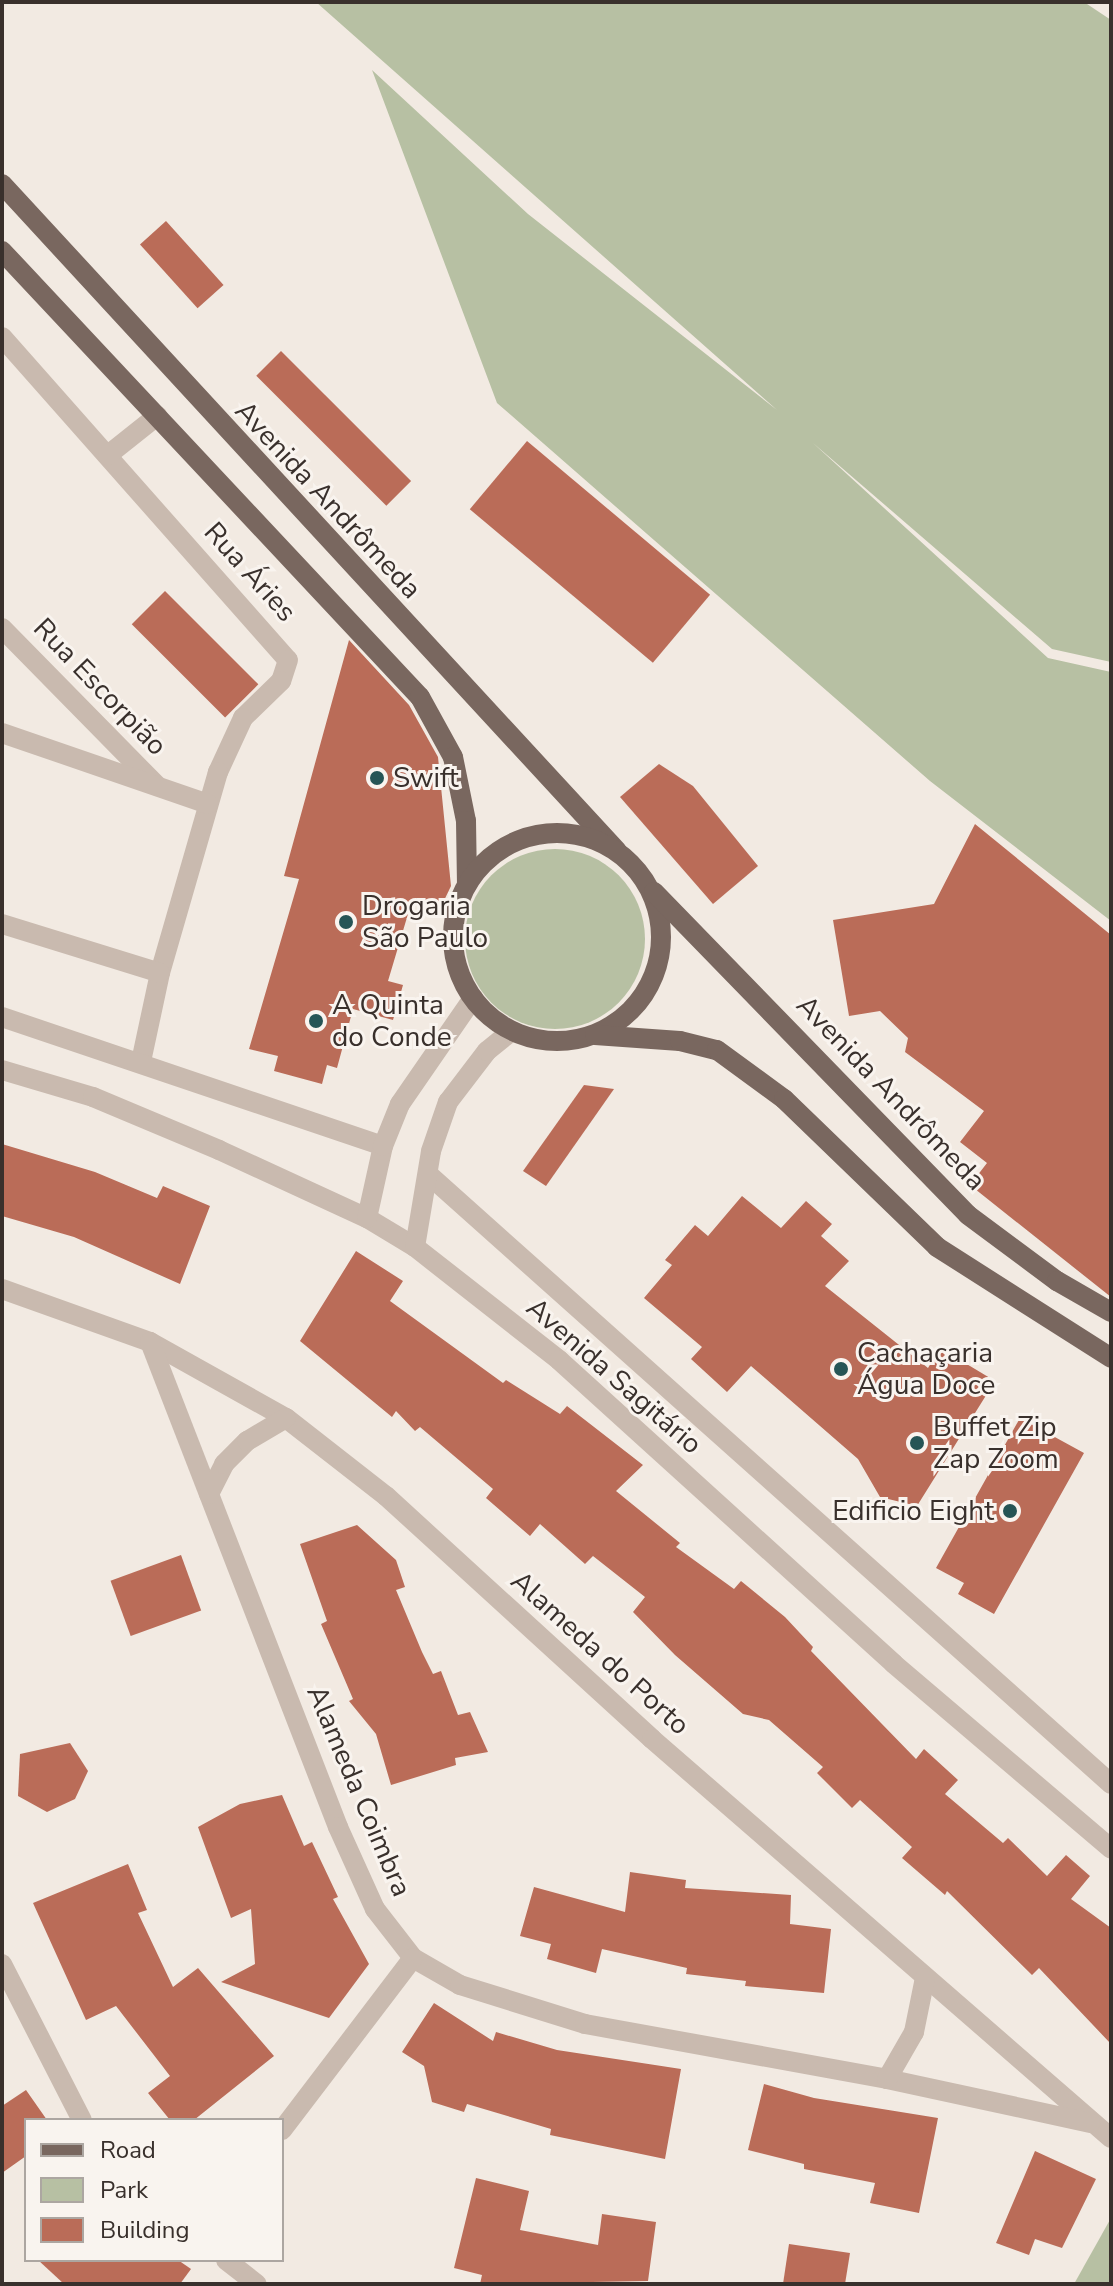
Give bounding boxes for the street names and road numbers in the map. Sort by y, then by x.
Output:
street label: Avenida Andrômeda [228,394,428,606]
street label: Rua Áries [197,516,303,628]
street label: Rua Escorpião [26,611,174,763]
street label: Avenida Andrômeda [789,989,993,1197]
street label: Avenida Sagitário [519,1291,709,1461]
street label: Alameda do Porto [504,1564,696,1742]
street label: Alameda Coimbra [299,1681,419,1901]

